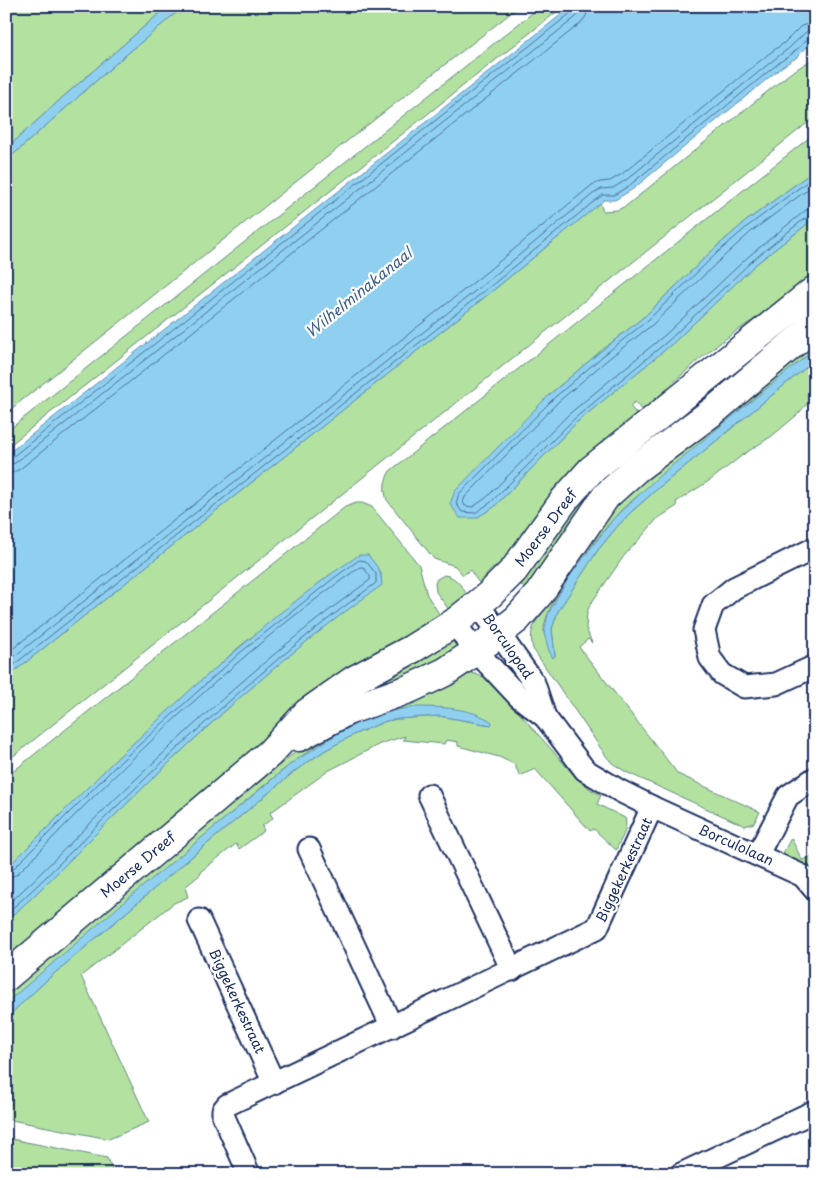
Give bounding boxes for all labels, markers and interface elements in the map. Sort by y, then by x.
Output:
water label: Wilhelminakanaal [300,240,419,342]
street label: Moerse Dreef [509,484,583,571]
street label: Borculopad [478,609,539,683]
street label: Biggekerkestraat [590,814,657,926]
street label: Borculolaan [695,819,777,870]
street label: Moerse Dreef [96,826,181,902]
street label: Biggekerkestraat [204,945,271,1057]

